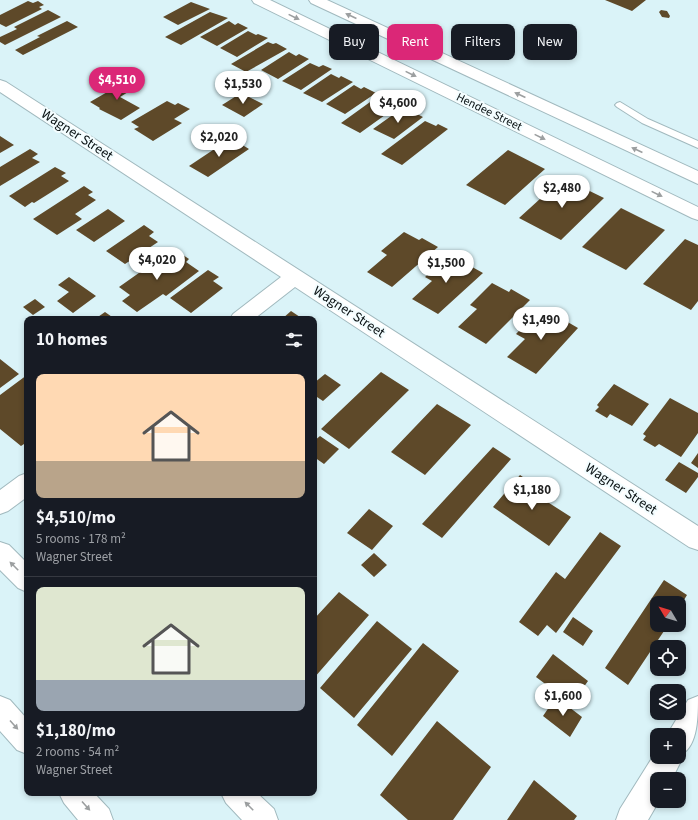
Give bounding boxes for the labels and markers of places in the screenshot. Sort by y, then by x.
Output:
pin: $4,510 [84,67,150,101]
pin: $1,530 [210,71,276,105]
pin: $4,600 [365,90,431,124]
pin: $2,020 [186,124,252,158]
pin: $2,480 [529,175,595,209]
pin: $4,020 [124,247,190,281]
pin: $1,500 [413,250,479,284]
pin: $1,490 [508,307,574,341]
pin: $1,180 [499,477,565,511]
pin: $1,600 [530,683,596,717]

